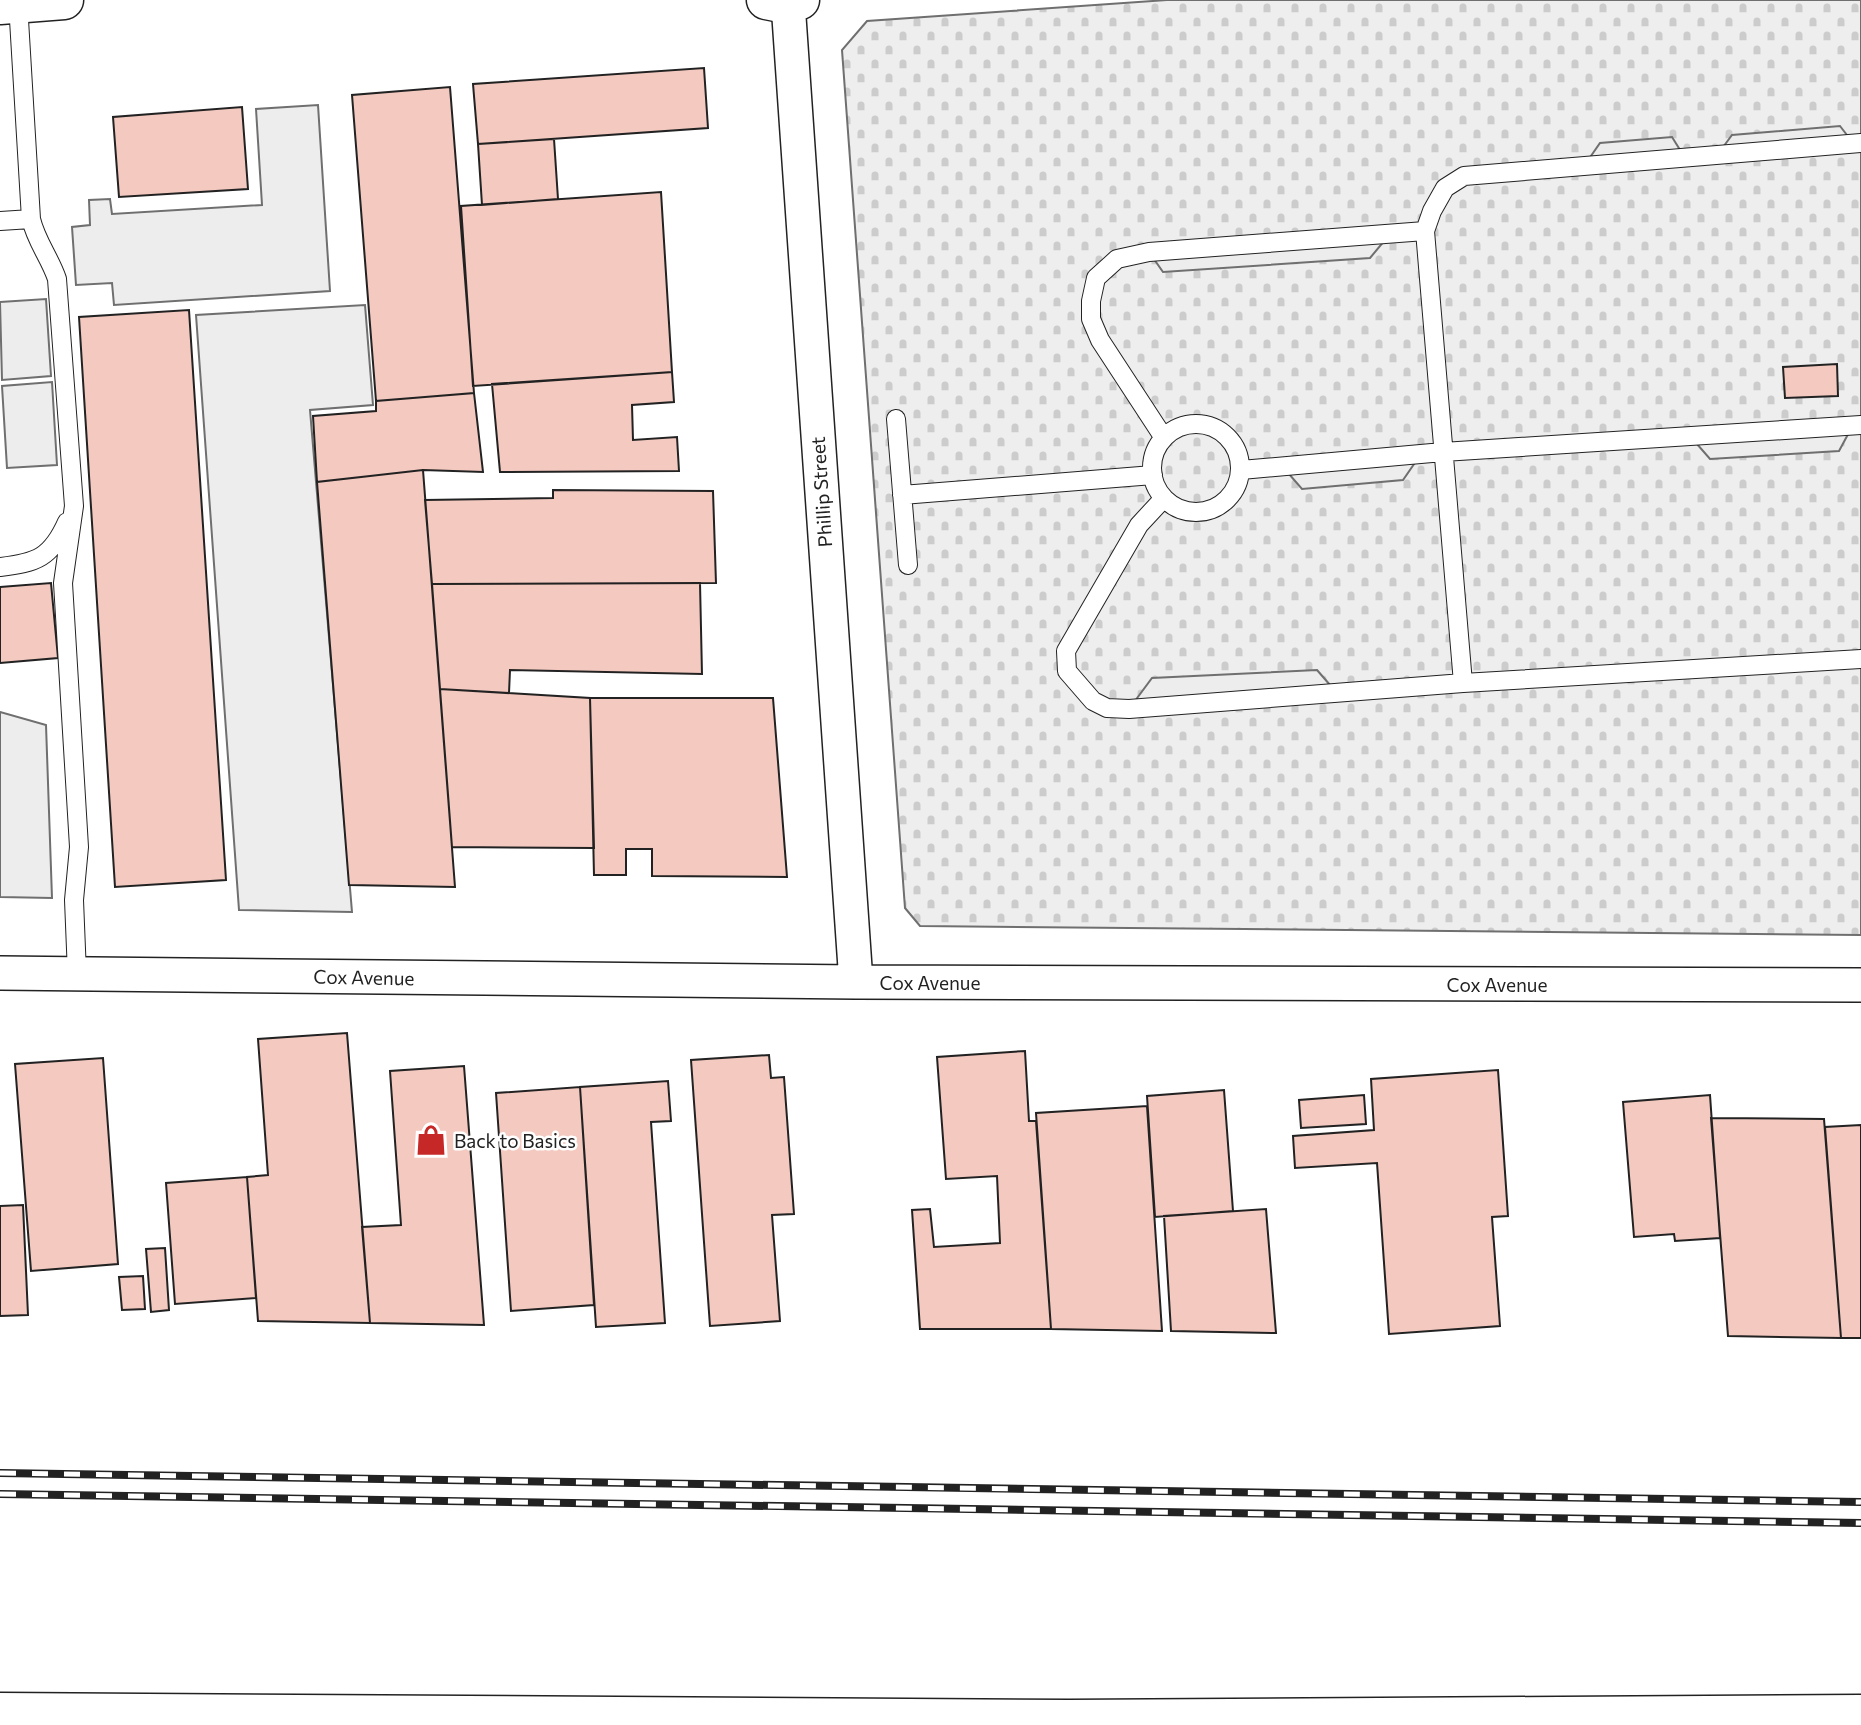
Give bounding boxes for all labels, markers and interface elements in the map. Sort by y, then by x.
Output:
street label: Phillip Street [806,436,836,548]
street label: Cox Avenue [313,965,415,989]
street label: Cox Avenue [879,971,981,994]
street label: Cox Avenue [1446,973,1548,996]
shop icon: Back to Basics [414,1123,448,1157]
place label: Back to Basics [454,1129,576,1152]

